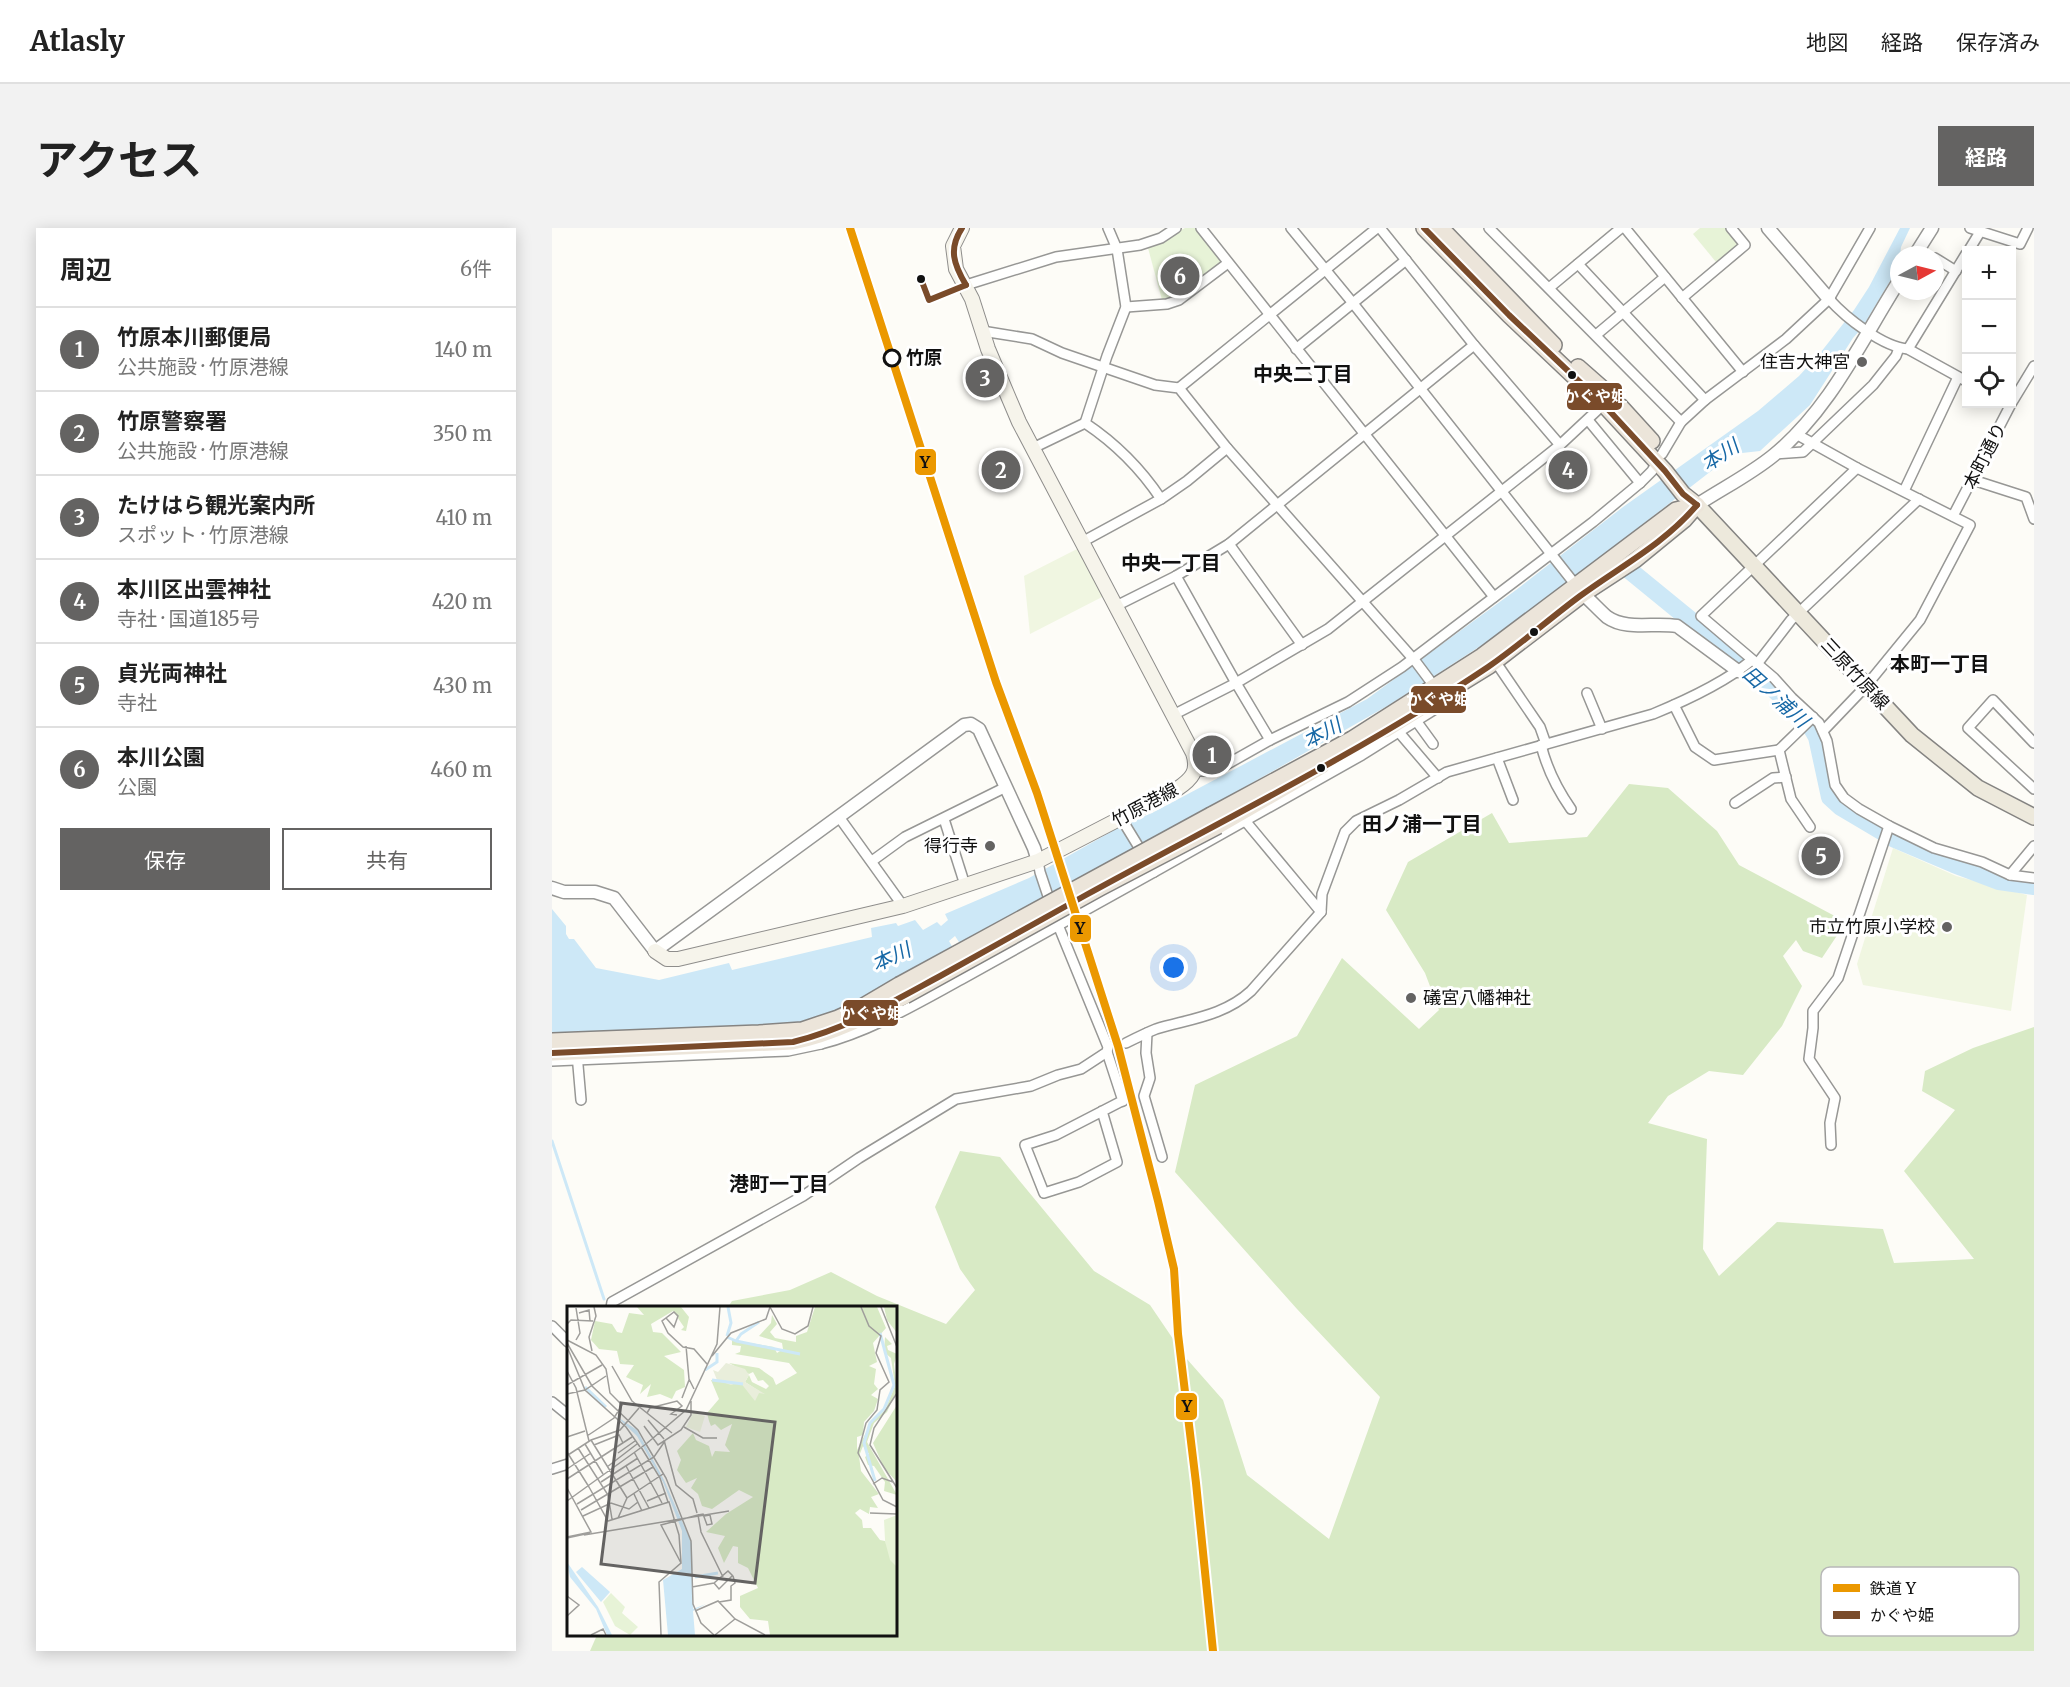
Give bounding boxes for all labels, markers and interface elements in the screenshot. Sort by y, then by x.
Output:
text: Atlasly [30,23,125,59]
text: 地図 [1806,29,1848,56]
text: 経路 [1881,29,1923,56]
text: 保存済み [1956,29,2040,56]
button: 経路 [1938,126,2034,186]
text: アクセス [36,134,202,186]
north arrow [1890,246,1944,300]
map controls [1962,246,2016,408]
button: + [1962,246,2016,300]
text: 周辺 [60,253,112,286]
pin: 6 [1160,254,1200,298]
text: 6件 [460,256,492,281]
unlabelled marker [915,273,927,285]
button: − [1962,300,2016,354]
text: 竹原本川郵便局 [117,323,271,351]
text: 1 [75,337,84,362]
text: 140 m [435,337,492,362]
place label: 竹原 [906,346,942,369]
marker: 竹原 [883,349,901,367]
place label: 住吉大神宮 [1760,350,1850,373]
text: 公共施設 · 竹原港線 [117,354,289,379]
button: locate [1962,354,2016,408]
marker: 住吉大神宮 [1855,355,1869,369]
pin: 3 [966,356,1004,400]
district label: 中央二丁目 [1253,361,1353,386]
unlabelled marker [1566,369,1578,381]
line badge: かぐや姫 [1566,382,1623,411]
text: かぐや姫 [1563,386,1627,406]
text: 竹原警察署 [117,407,227,435]
street label: 本町通り [1958,418,2011,493]
text: 2 [74,421,85,446]
text: 350 m [433,421,492,446]
water label: 本川 [1696,432,1745,476]
text: 公共施設 · 竹原港線 [117,438,289,463]
line badge: Y [914,448,937,476]
pin: 2 [982,448,1020,492]
pin: 4 [1548,448,1588,492]
text: Y [919,452,931,472]
text: たけはら観光案内所 [117,491,315,519]
text: 3 [74,505,85,530]
text: 410 m [435,505,492,530]
text: スポット · 竹原港線 [117,522,289,547]
district label: 中央一丁目 [1121,550,1221,575]
text: 本川区出雲神社 [117,575,271,603]
text: 4 [73,589,86,614]
text: 420 m [432,589,492,614]
text: 寺社 · 国道185号 [117,606,260,631]
unlabelled marker [1528,626,1540,638]
street label: 三原竹原線 [1816,633,1894,714]
district label: 本町一丁目 [1890,651,1990,676]
text: 貞光両神社 [117,659,227,687]
water label: 田ノ浦川 [1738,661,1816,734]
text: 5 [74,673,85,698]
text: 430 m [433,673,492,698]
line badge: かぐや姫 [1410,685,1467,714]
text: かぐや姫 [1406,689,1470,709]
text: 寺社 [117,690,157,715]
water label: 本川 [1298,711,1347,753]
pin: 1 [1192,732,1232,778]
text: 本川公園 [117,743,205,771]
text: 6 [73,757,86,782]
text: 460 m [430,757,492,782]
unlabelled marker [1315,762,1327,774]
text: 公園 [117,774,157,799]
street label: 竹原港線 [1108,778,1182,832]
district label: 田ノ浦一丁目 [1362,811,1482,836]
button: 保存 [60,828,270,890]
button: 共有 [282,828,492,890]
place label: 得行寺 [924,834,978,857]
pin: 5 [1802,834,1840,878]
marker: 得行寺 [983,839,997,853]
line badge: Y [1069,914,1092,943]
place label: 市立竹原小学校 [1809,915,1935,938]
text: Y [1074,918,1086,938]
marker: 市立竹原小学校 [1940,920,1954,934]
water label: 本川 [867,936,916,976]
your location [1159,953,1188,982]
place label: 礒宮八幡神社 [1423,986,1531,1009]
marker: 礒宮八幡神社 [1404,991,1418,1005]
line badge: かぐや姫 [842,999,899,1027]
text: かぐや姫 [839,1003,903,1023]
district label: 港町一丁目 [729,1171,829,1196]
inset map [567,1306,897,1636]
line badge: Y [1175,1392,1198,1421]
text: Y [1181,1396,1193,1416]
legend [1821,1567,2019,1636]
text: 鉄道 Y [1870,1578,1917,1598]
text: かぐや姫 [1870,1605,1934,1625]

